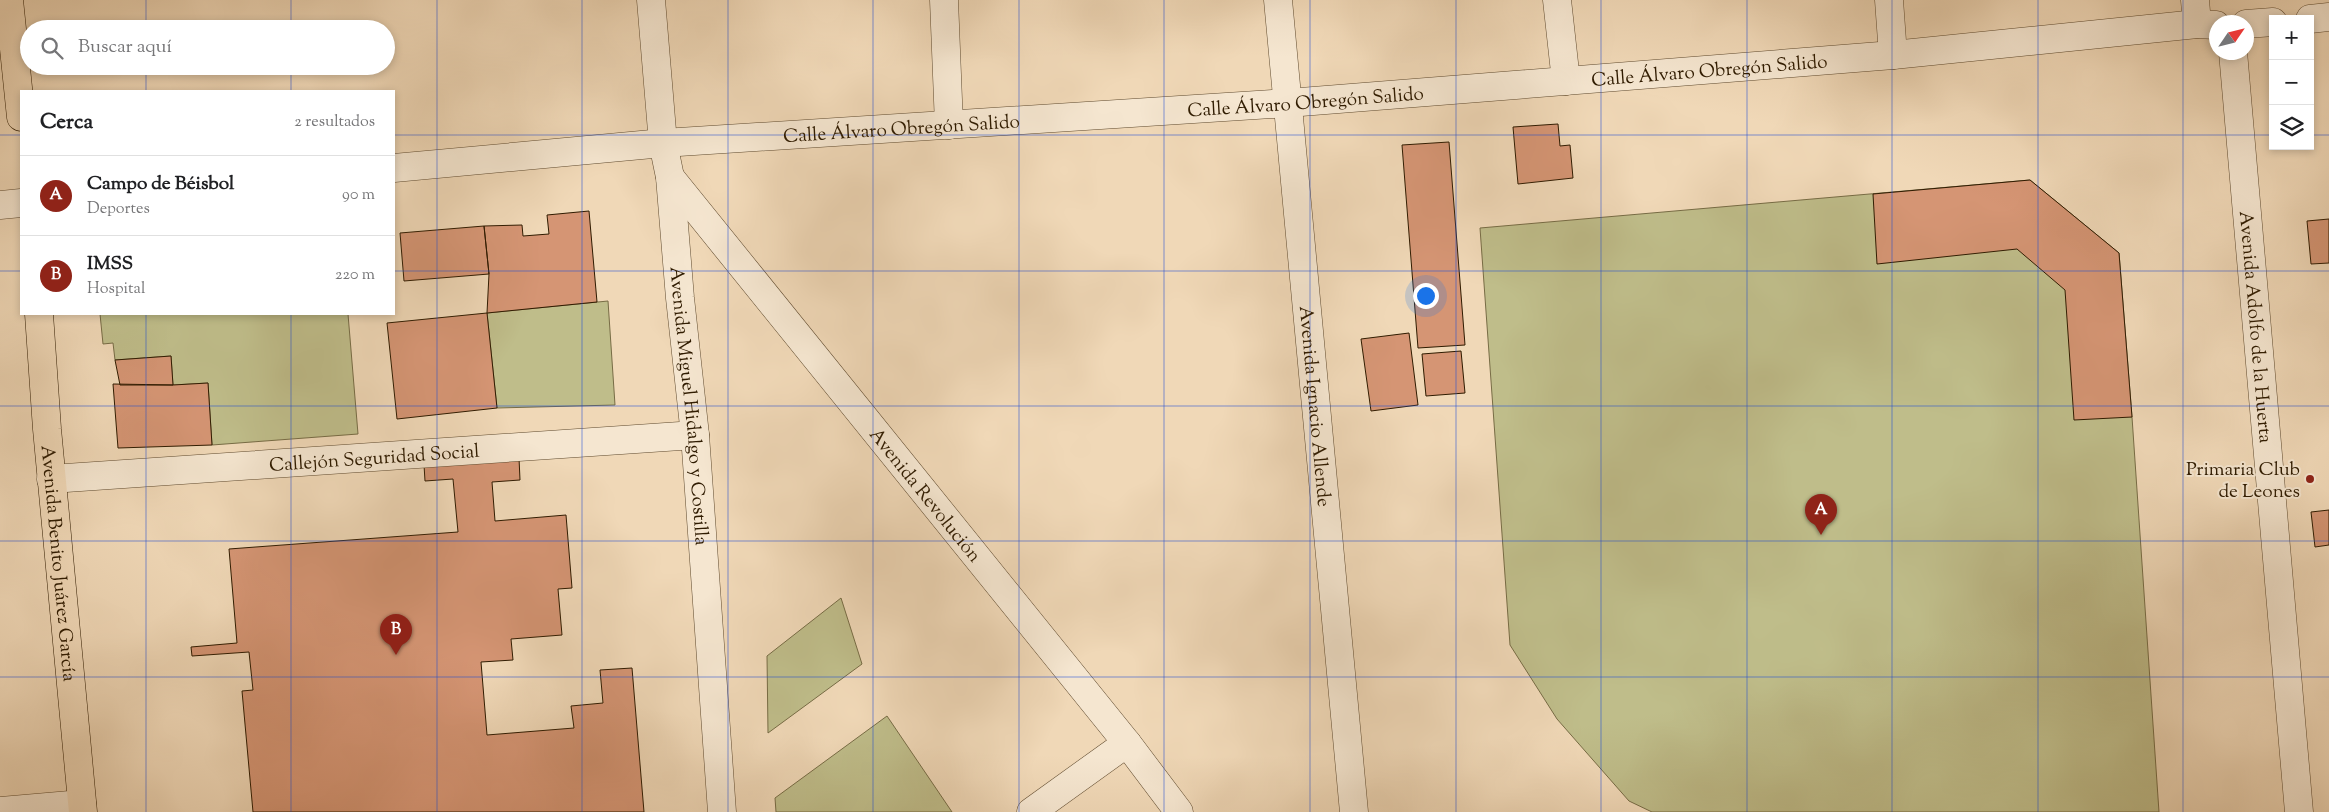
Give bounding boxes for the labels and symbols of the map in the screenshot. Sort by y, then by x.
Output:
north arrow [2209,15,2254,60]
street label: Calle Álvaro Obregón Salido [1590,49,1829,95]
street label: Calle Álvaro Obregón Salido [1187,81,1425,125]
street label: Calle Álvaro Obregón Salido [782,109,1021,151]
street label: Avenida Adolfo de la Huerta [2231,210,2278,445]
street label: Avenida Miguel Hidalgo y Costilla [661,266,714,547]
your location [1413,283,1439,309]
street label: Avenida Ignacio Allende [1291,305,1336,508]
street label: Avenida Revolución [862,423,987,569]
street label: Callejón Seguridad Social [268,439,480,480]
street label: Avenida Benito Juárez García [33,444,82,683]
place label: Primaria Club de Leones [2186,457,2300,506]
marker: Primaria Club de Leones [2304,473,2316,485]
pin: A [1805,494,1837,535]
pin: B [380,614,412,655]

